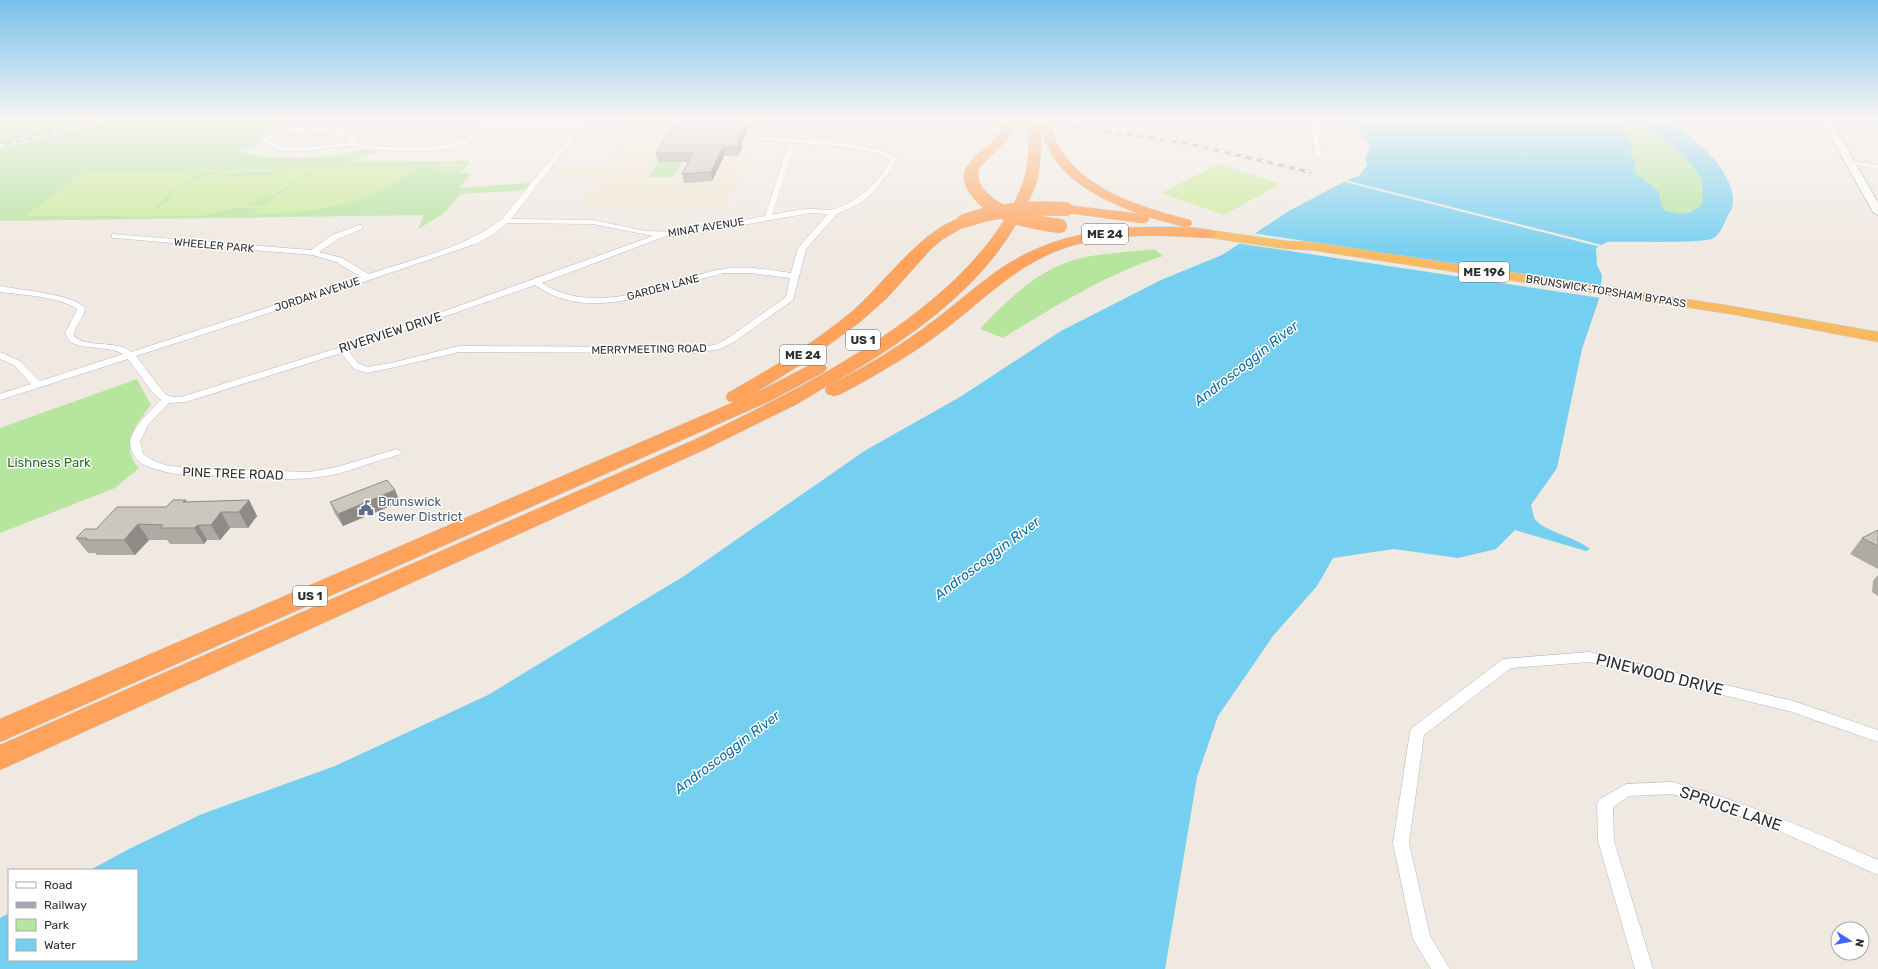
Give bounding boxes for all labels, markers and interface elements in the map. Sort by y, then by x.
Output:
street label: MINAT AVENUE [667,215,746,240]
road number: ME 24 [1082,224,1128,244]
street label: WHEELER PARK [173,236,255,256]
road number: ME 196 [1459,262,1509,282]
street label: GARDEN LANE [626,271,701,303]
street label: BRUNSWICK-TOPSHAM BYPASS [1525,272,1687,311]
street label: JORDAN AVENUE [273,274,362,314]
street label: RIVERVIEW DRIVE [337,309,444,356]
water label: Androscoggin River [1190,317,1302,410]
road number: US 1 [846,330,880,350]
street label: MERRYMEETING ROAD [591,342,707,357]
road number: ME 24 [780,345,826,365]
park label: Lishness Park [7,455,91,470]
street label: PINE TREE ROAD [182,464,284,483]
place label: Brunswick Sewer District [378,494,463,524]
public building icon: Brunswick Sewer District [357,499,375,517]
water label: Androscoggin River [930,513,1044,604]
road number: US 1 [293,586,327,606]
street label: PINEWOOD DRIVE [1594,649,1726,700]
water label: Androscoggin River [670,707,784,798]
street label: SPRUCE LANE [1677,782,1784,835]
legend [8,869,138,961]
text: Road [44,878,72,892]
text: Railway [44,898,87,912]
text: Park [44,918,70,932]
north arrow [1830,921,1870,961]
text: Water [44,938,76,952]
text: N [1852,938,1866,948]

